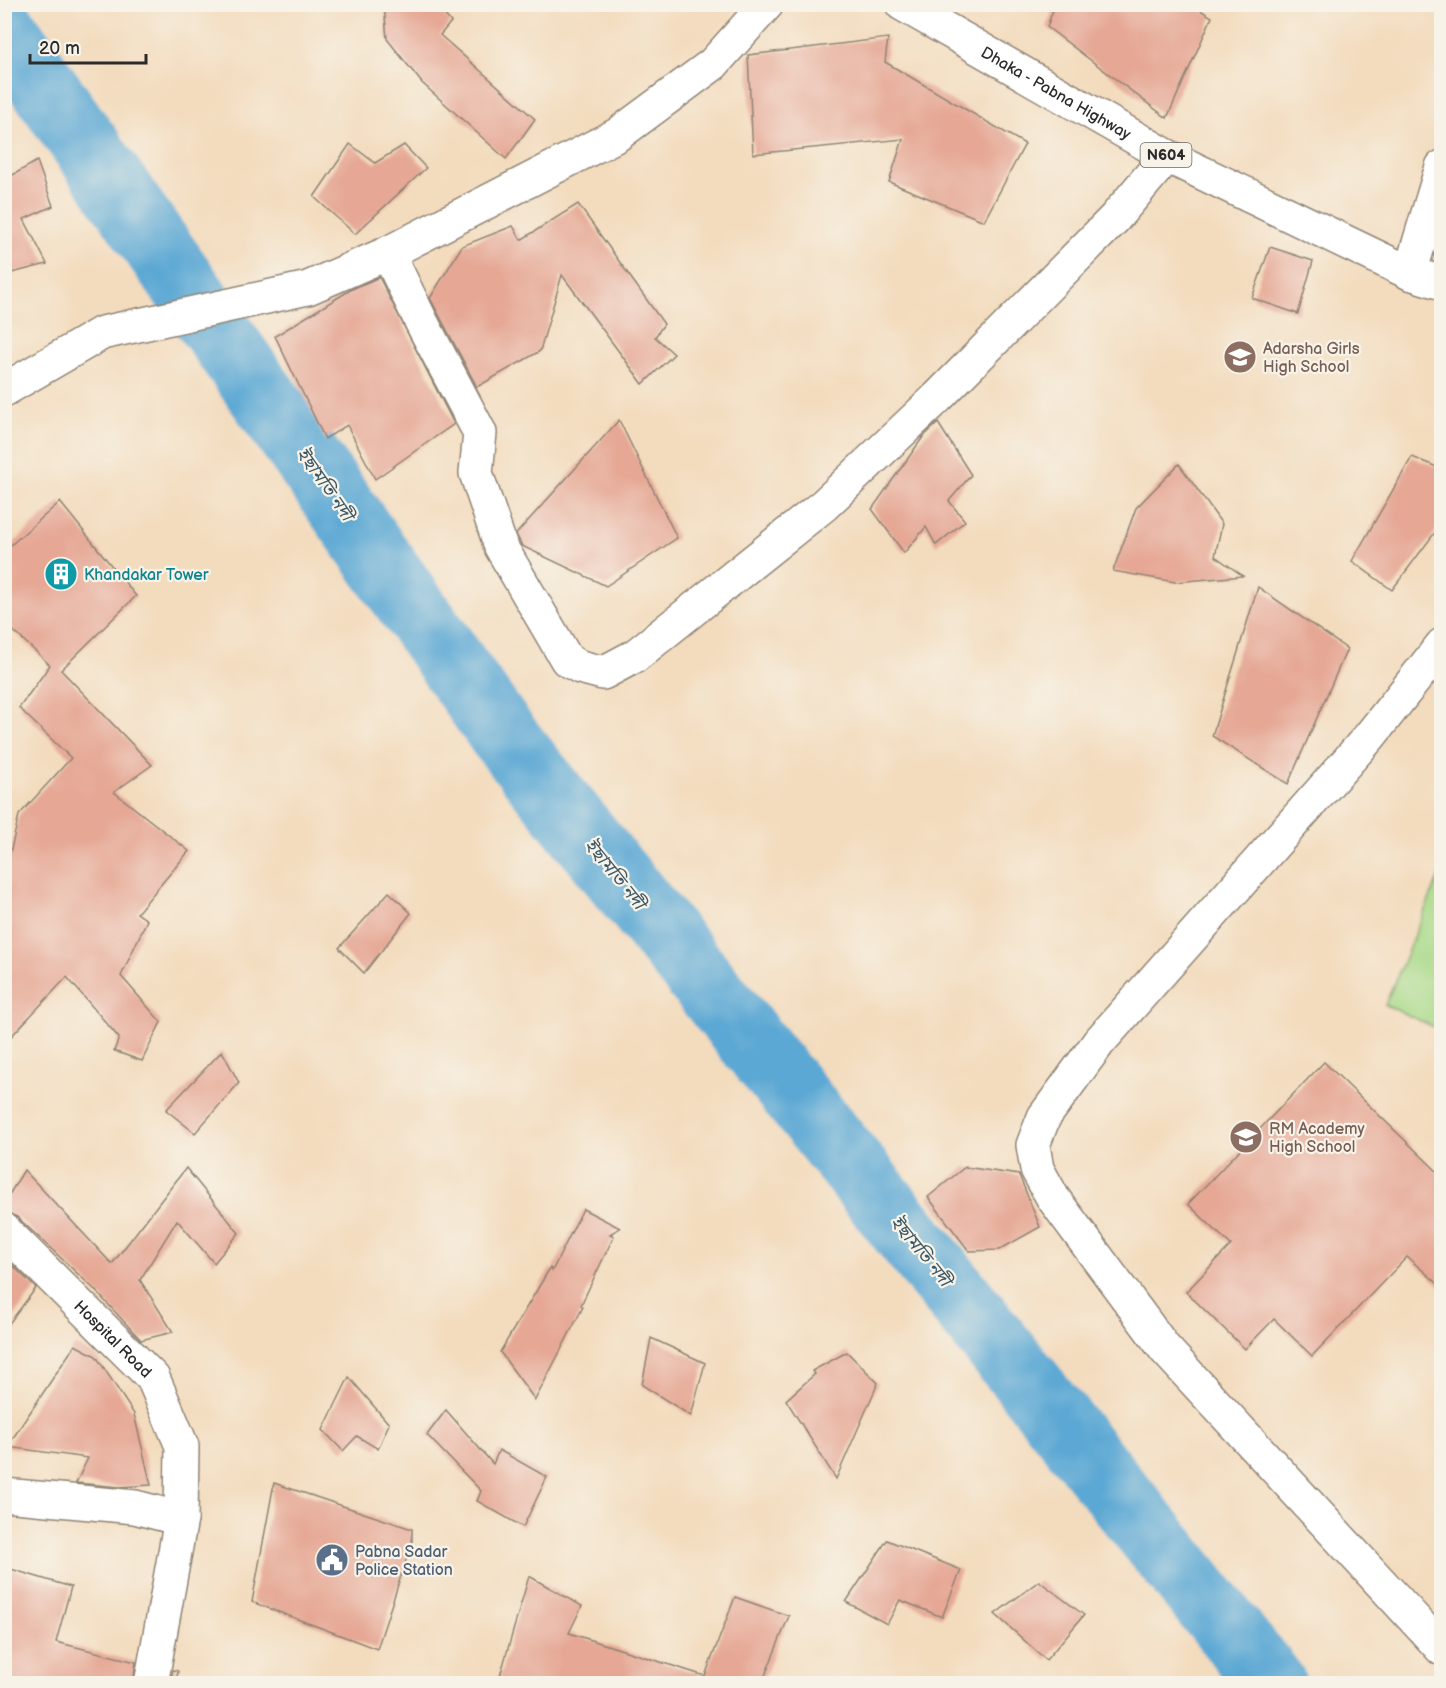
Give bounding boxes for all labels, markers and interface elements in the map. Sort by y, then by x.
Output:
scale bar [30,27,146,65]
text: 20 m [39,38,80,59]
street label: Dhaka - Pabna Highway [977,43,1135,145]
road number: N604 [1140,143,1192,167]
school or university icon: Adarsha Girls High School [1222,339,1258,375]
place label: Adarsha Girls High School [1263,340,1360,377]
water label: ইছামতি নদী [292,443,360,527]
building icon: Khandakar Tower [43,556,79,592]
place label: Khandakar Tower [84,566,209,585]
water label: ইছামতি নদী [580,834,652,916]
school or university icon: RM Academy High School [1228,1119,1264,1155]
place label: RM Academy High School [1269,1120,1365,1157]
water label: ইছামতি নদী [886,1211,958,1293]
street label: Hospital Road [69,1297,155,1382]
public building icon: Pabna Sadar Police Station [314,1542,350,1578]
place label: Pabna Sadar Police Station [355,1543,453,1580]

